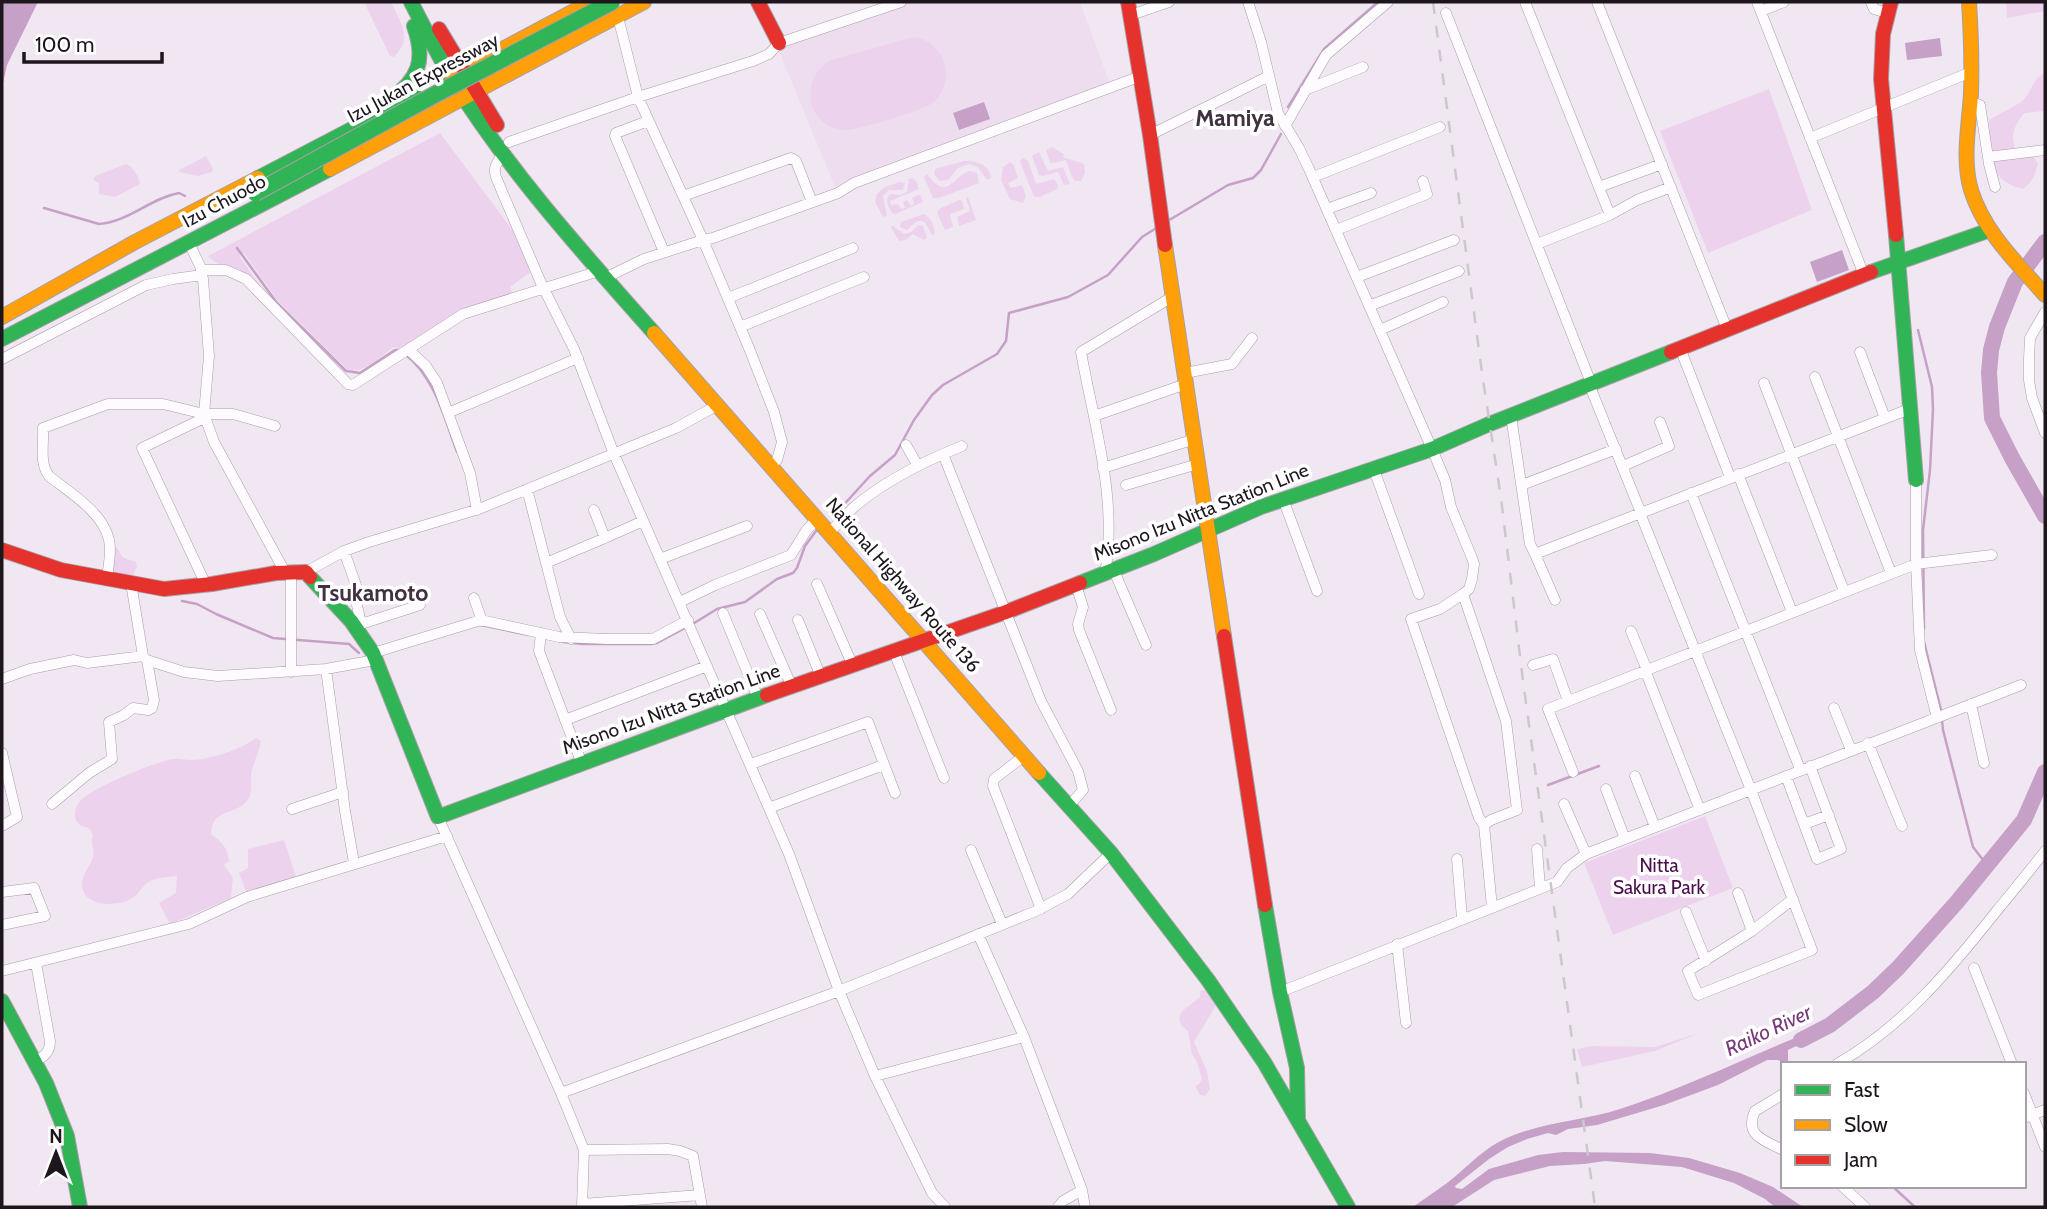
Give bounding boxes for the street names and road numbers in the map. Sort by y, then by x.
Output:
street label: Izu Jukan Expressway [343,28,503,128]
street label: Izu Chuodo [178,169,270,233]
street label: Misono Izu Nitta Station Line [1090,458,1312,566]
street label: National Highway Route 136 [821,493,985,677]
street label: Misono Izu Nitta Station Line [559,659,783,759]

